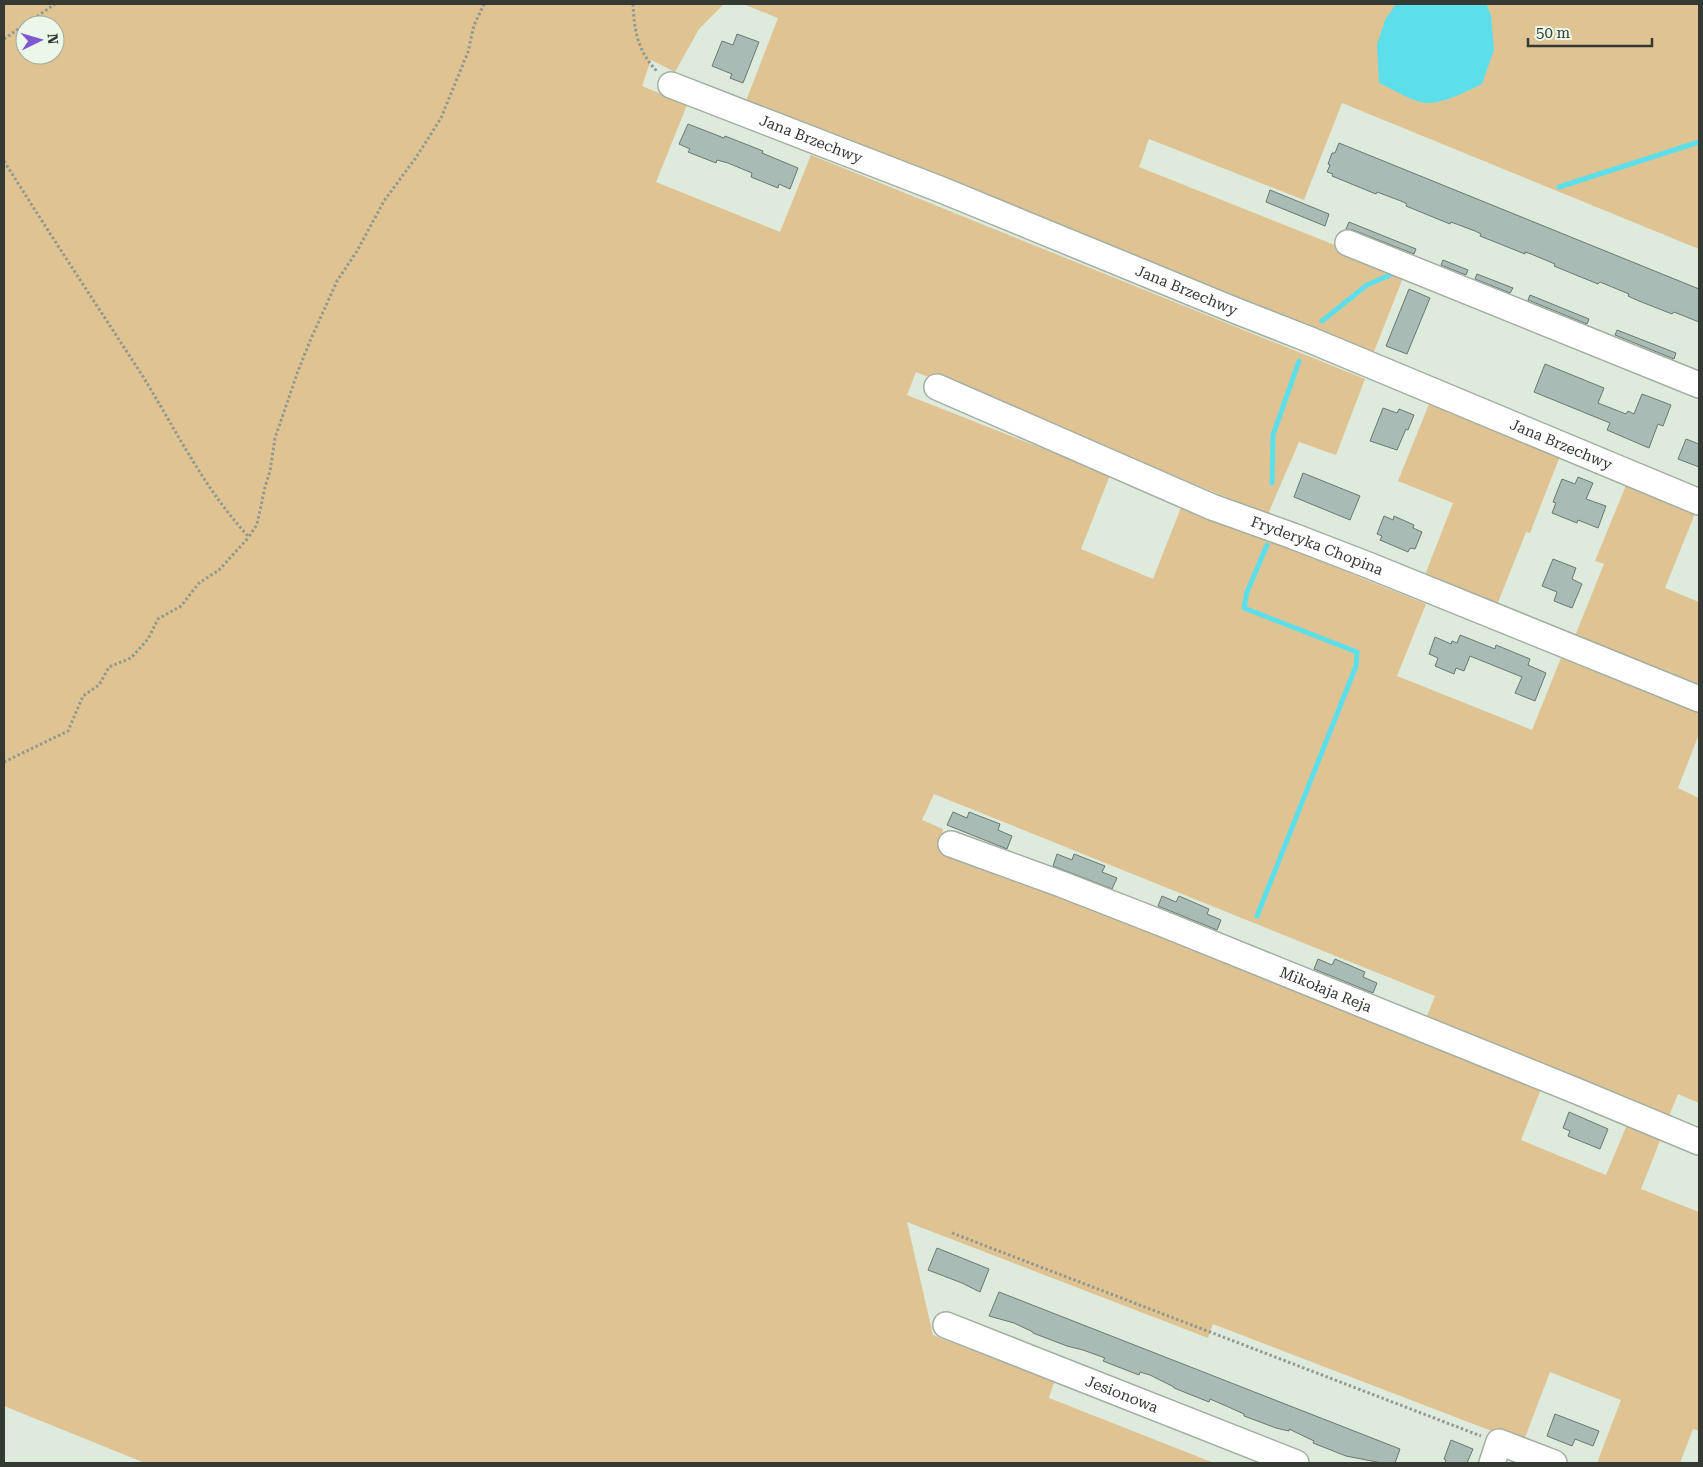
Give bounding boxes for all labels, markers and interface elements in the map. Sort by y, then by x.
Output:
north arrow [15,15,65,65]
scale bar [1528,15,1652,47]
text: 50 m [1536,24,1571,42]
text: N [45,33,61,45]
street label: Jana Brzechwy [757,111,865,167]
street label: Jana Brzechwy [1133,261,1241,320]
street label: Jana Brzechwy [1507,415,1615,474]
street label: Fryderyka Chopina [1248,513,1386,579]
street label: Mikołaja Reja [1277,963,1374,1016]
street label: Jesionowa [1083,1372,1161,1417]

